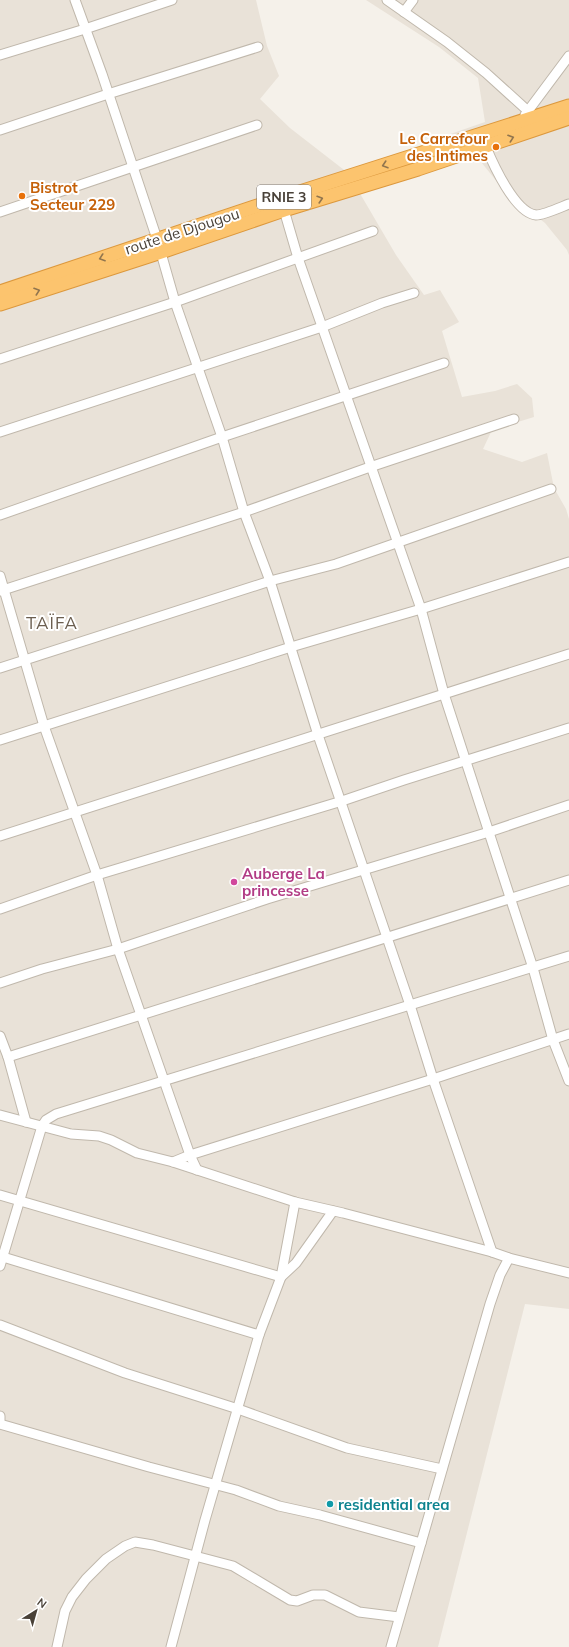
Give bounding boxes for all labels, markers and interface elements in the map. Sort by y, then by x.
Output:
place label: Le Carrefour des Intimes [399,129,488,165]
one-way arrow [507,134,514,143]
marker: Le Carrefour des Intimes [491,142,501,152]
one-way arrow [382,160,389,169]
place label: Bistrot Secteur 229 [30,178,115,214]
road number: RNIE 3 [257,185,311,209]
marker: Bistrot Secteur 229 [17,191,27,201]
one-way arrow [316,195,323,204]
street label: route de Djougou [122,204,242,258]
one-way arrow [99,253,106,262]
one-way arrow [33,288,40,296]
district label: TAÏFA [26,612,78,633]
place label: Auberge La princesse [242,864,325,900]
marker: Auberge La princesse [229,877,239,887]
place label: residential area [338,1495,450,1514]
marker: residential area [325,1499,335,1509]
north arrow [16,1591,56,1631]
text: N [34,1595,50,1611]

